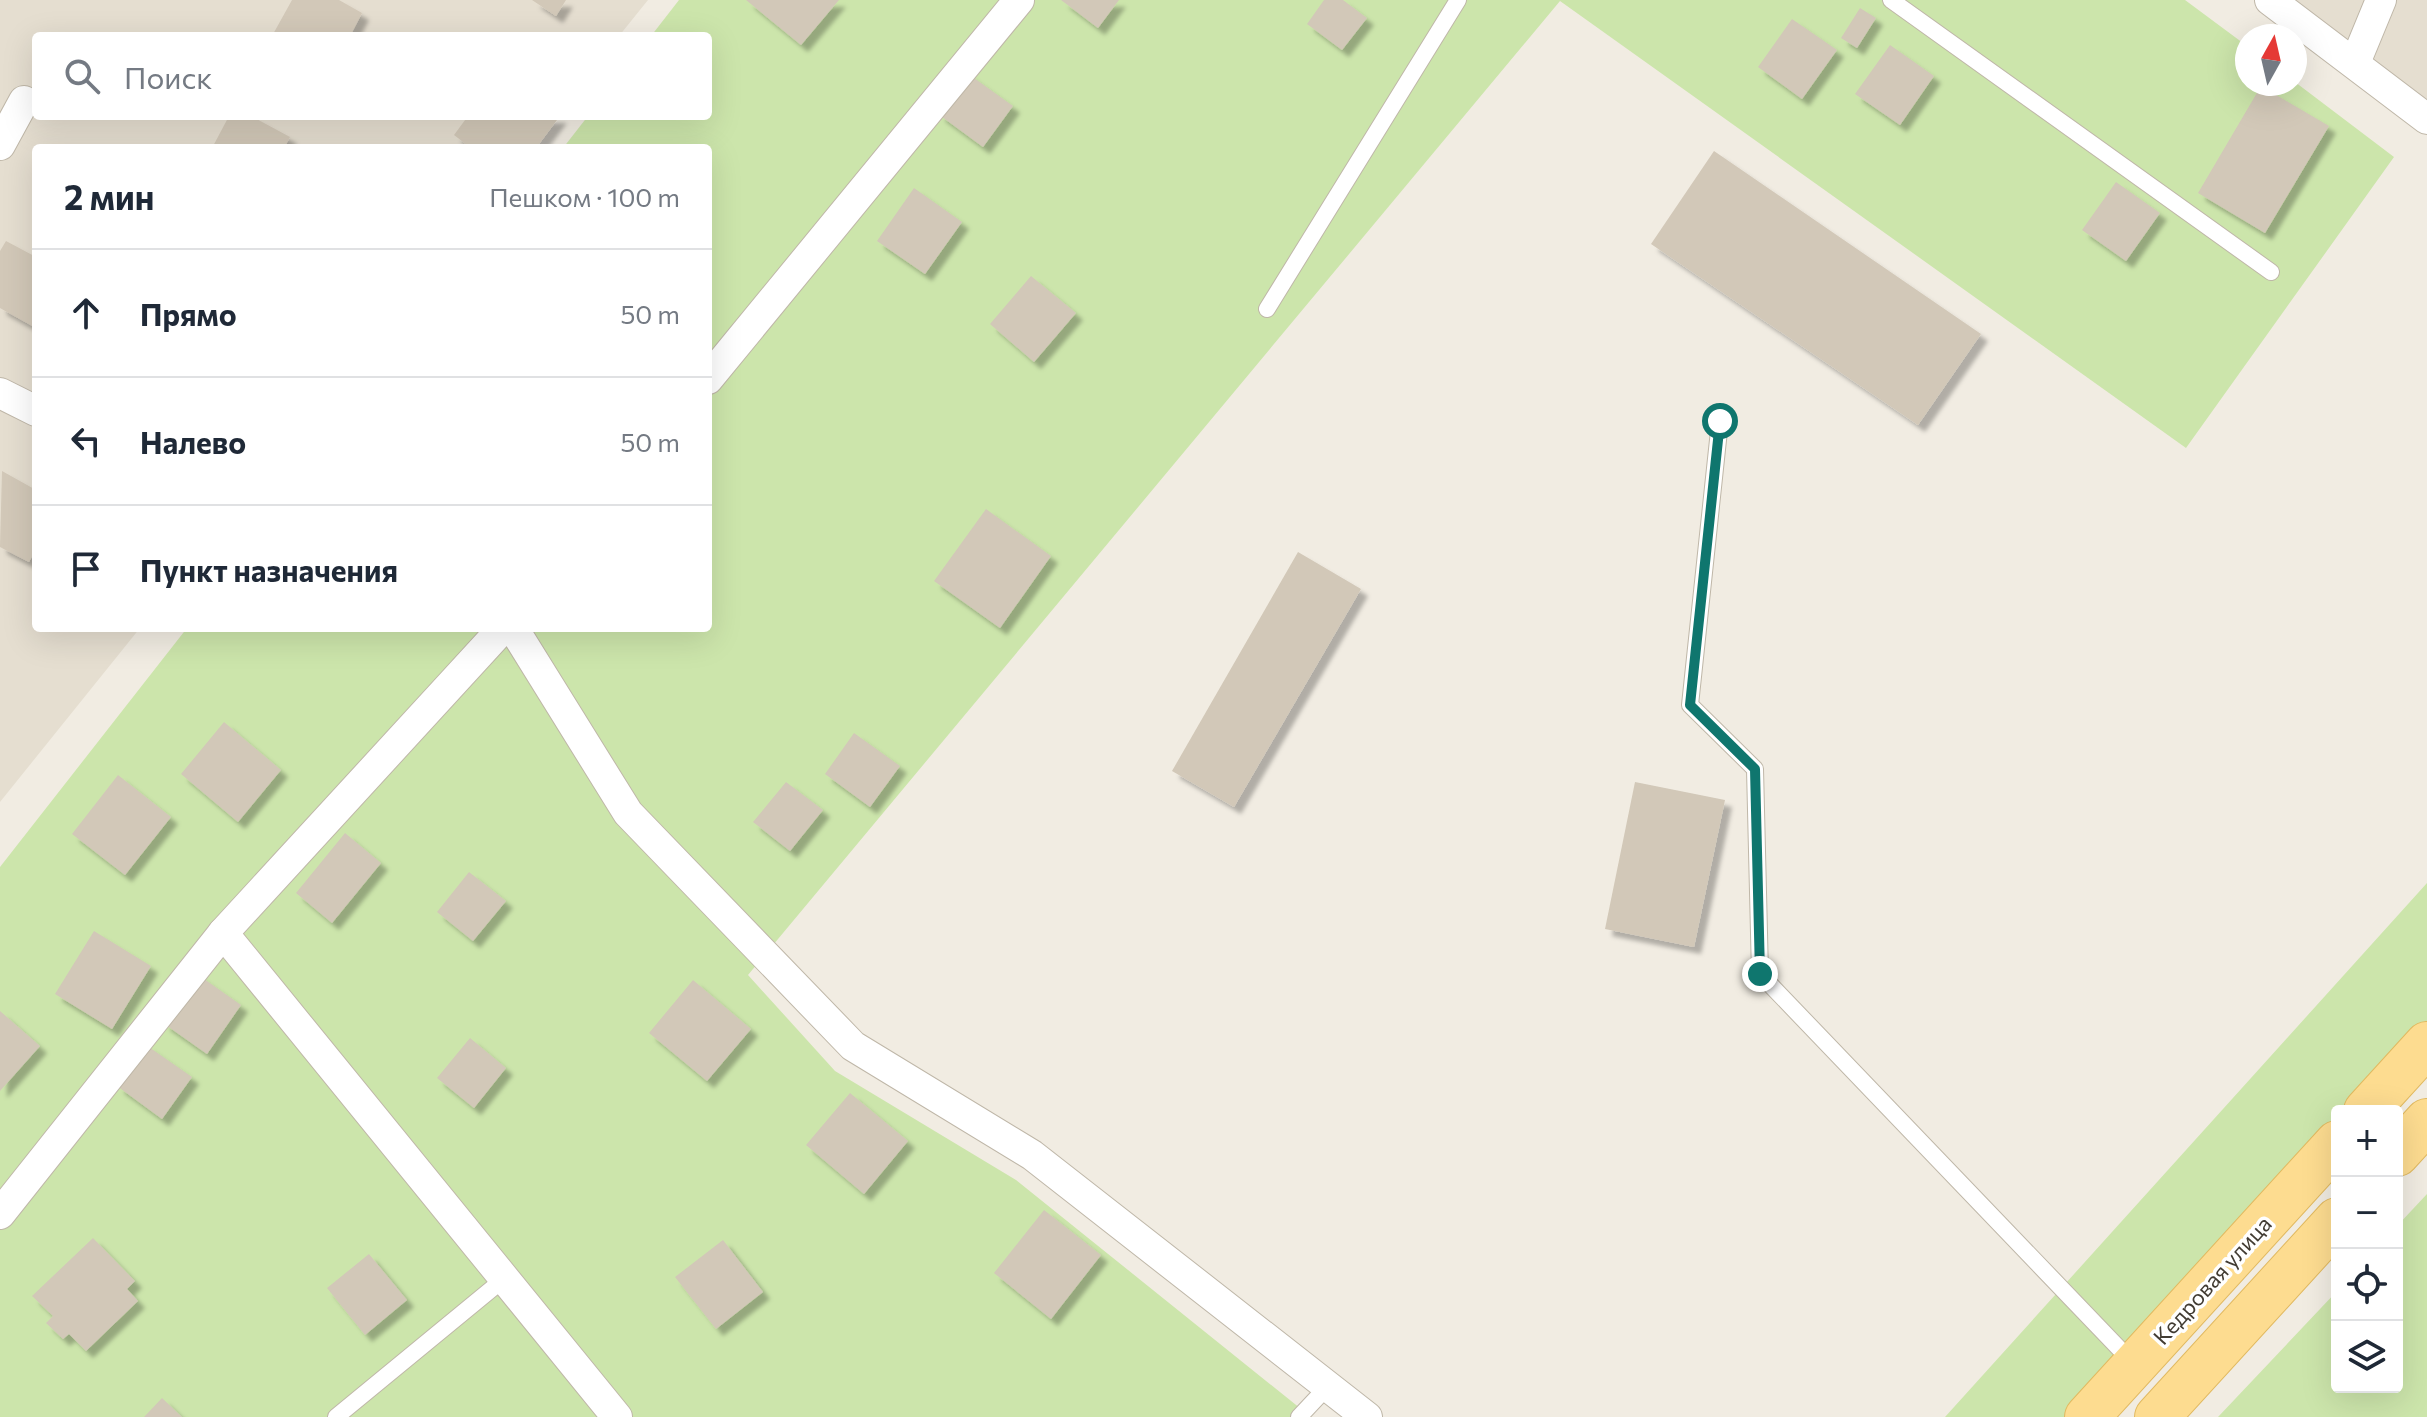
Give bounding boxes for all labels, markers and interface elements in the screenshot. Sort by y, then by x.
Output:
north arrow [2235,24,2307,96]
search box [32,32,712,120]
icon: search [60,54,104,98]
text: Поиск [124,58,212,95]
text: 2 мин [64,175,155,217]
text: Пешком · 100 m [489,181,680,212]
icon: ahead [64,291,108,335]
text: Прямо [140,295,237,332]
text: 50 m [620,298,680,329]
route start [1702,403,1738,439]
icon: left [64,419,108,463]
text: Налево [140,423,246,460]
text: 50 m [620,426,680,457]
icon: arrive [64,547,108,591]
text: Пункт назначения [140,551,398,588]
route end [1742,956,1778,992]
map controls [2331,1105,2403,1393]
button: + [2331,1105,2403,1177]
button: − [2331,1177,2403,1249]
street label: Кедровая улица [2147,1210,2277,1350]
button: locate [2331,1249,2403,1321]
button: layers [2331,1321,2403,1393]

